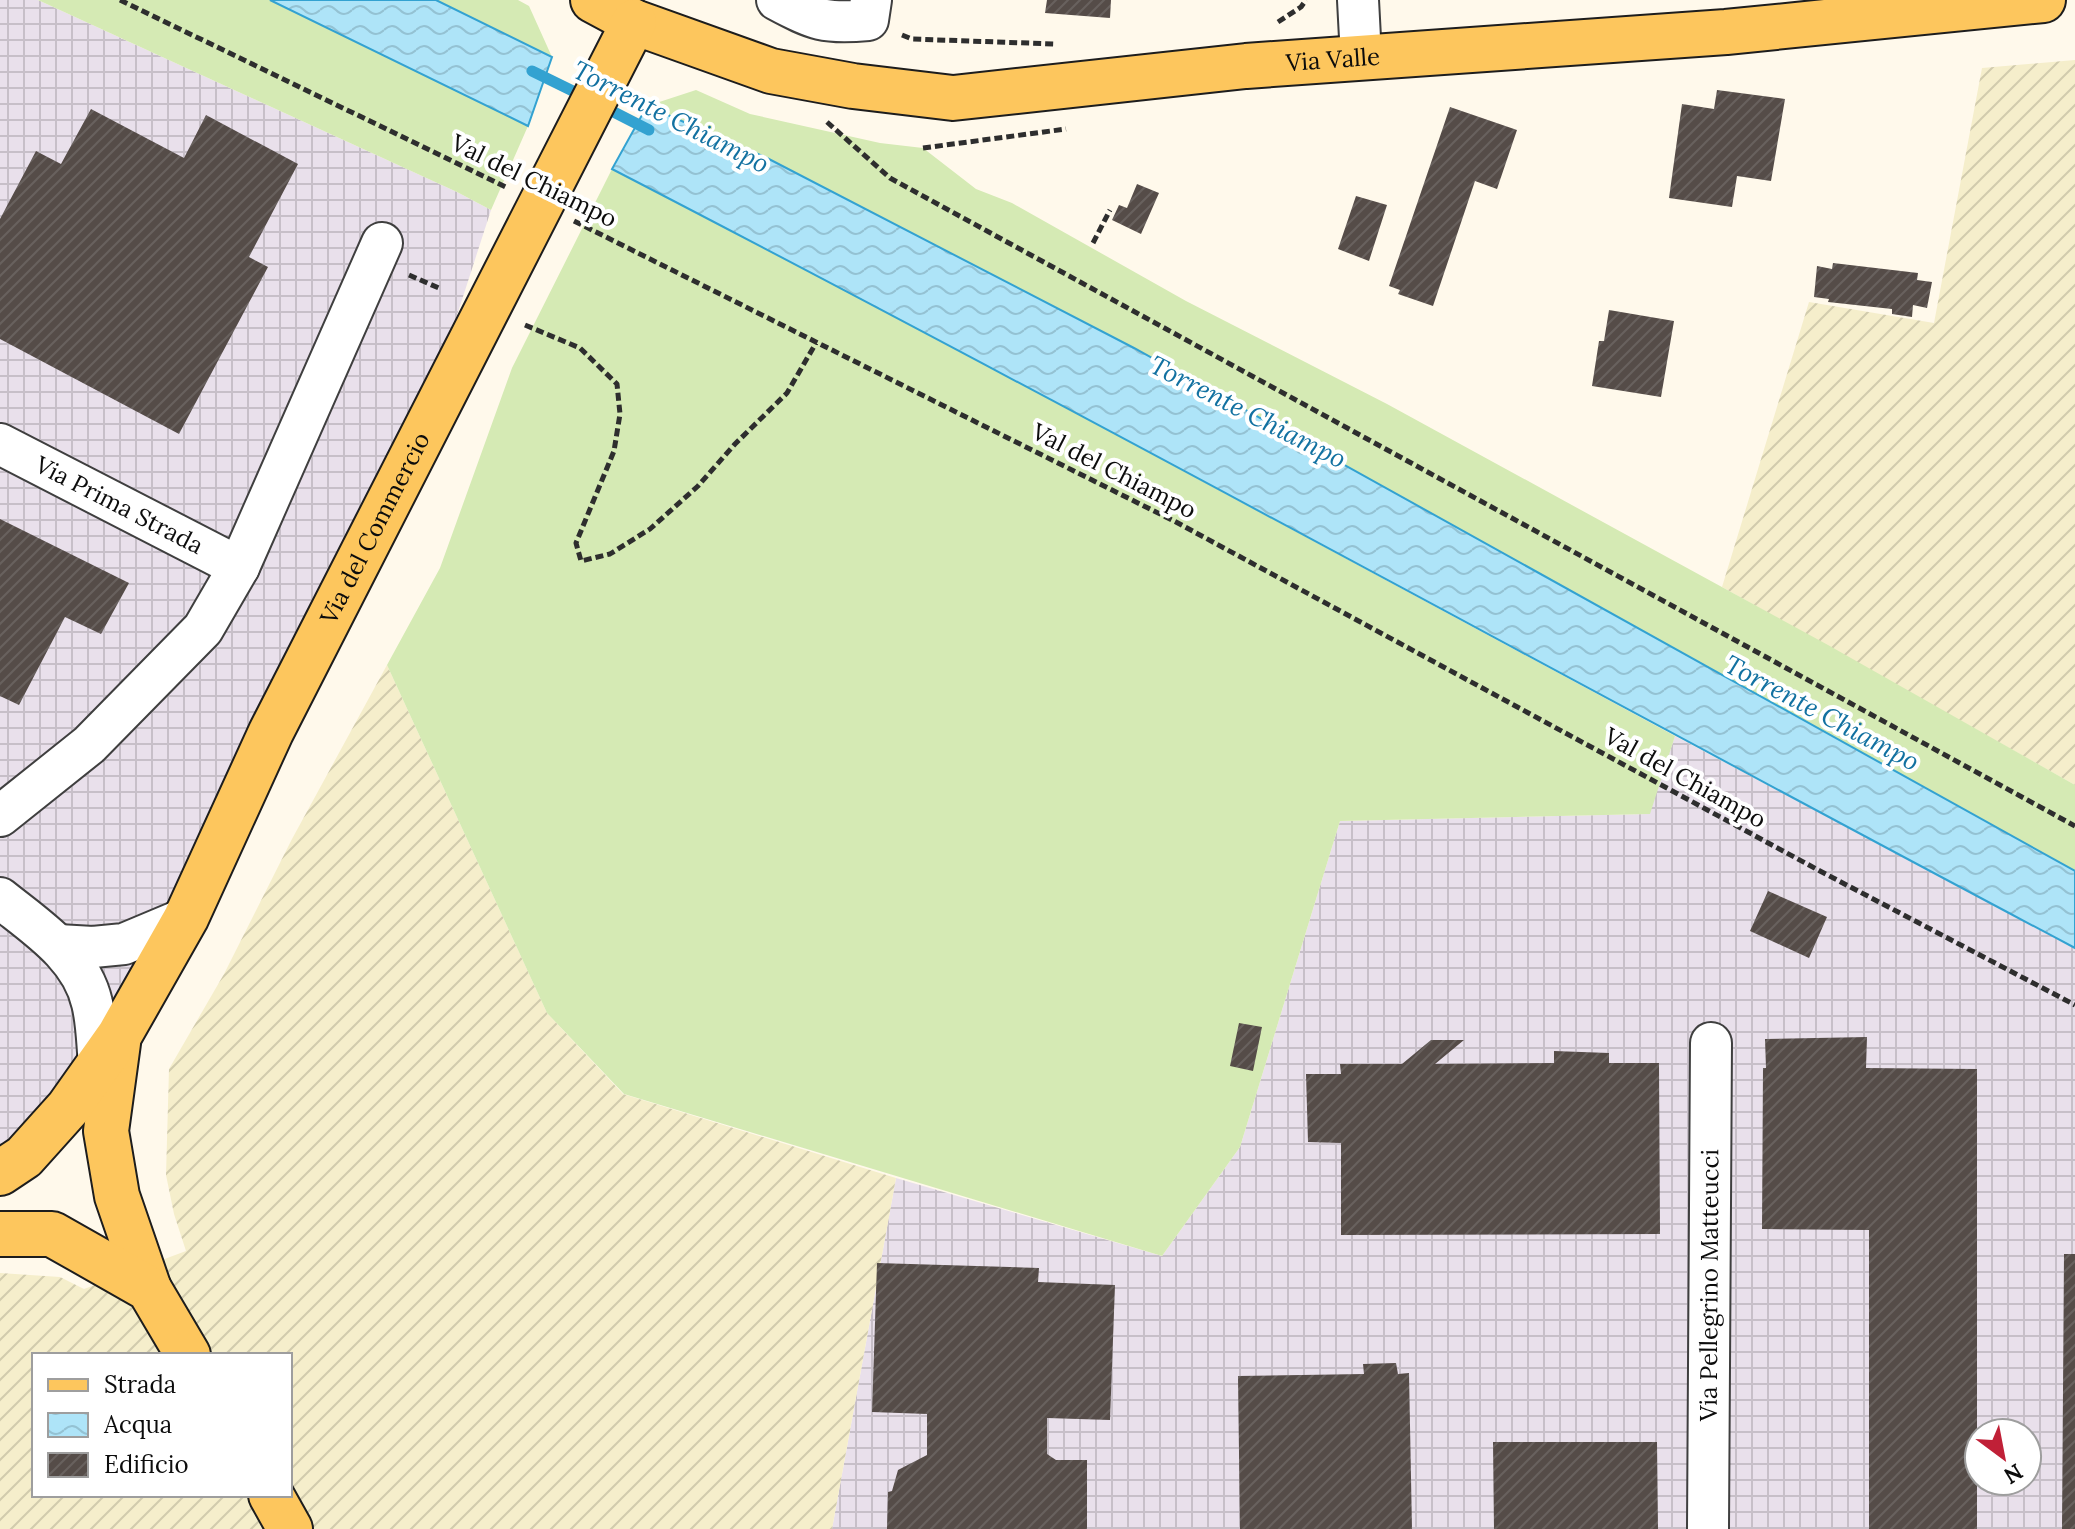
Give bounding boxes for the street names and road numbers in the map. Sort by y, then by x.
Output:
street label: Via Valle [1284,41,1381,78]
street label: Val del Chiampo [445,127,622,234]
street label: Val del Chiampo [1026,415,1202,525]
street label: Via del Commercio [312,427,437,630]
street label: Via Prima Strada [29,448,209,561]
street label: Val del Chiampo [1598,720,1772,835]
street label: Via Pellegrino Matteucci [1693,1149,1725,1422]

